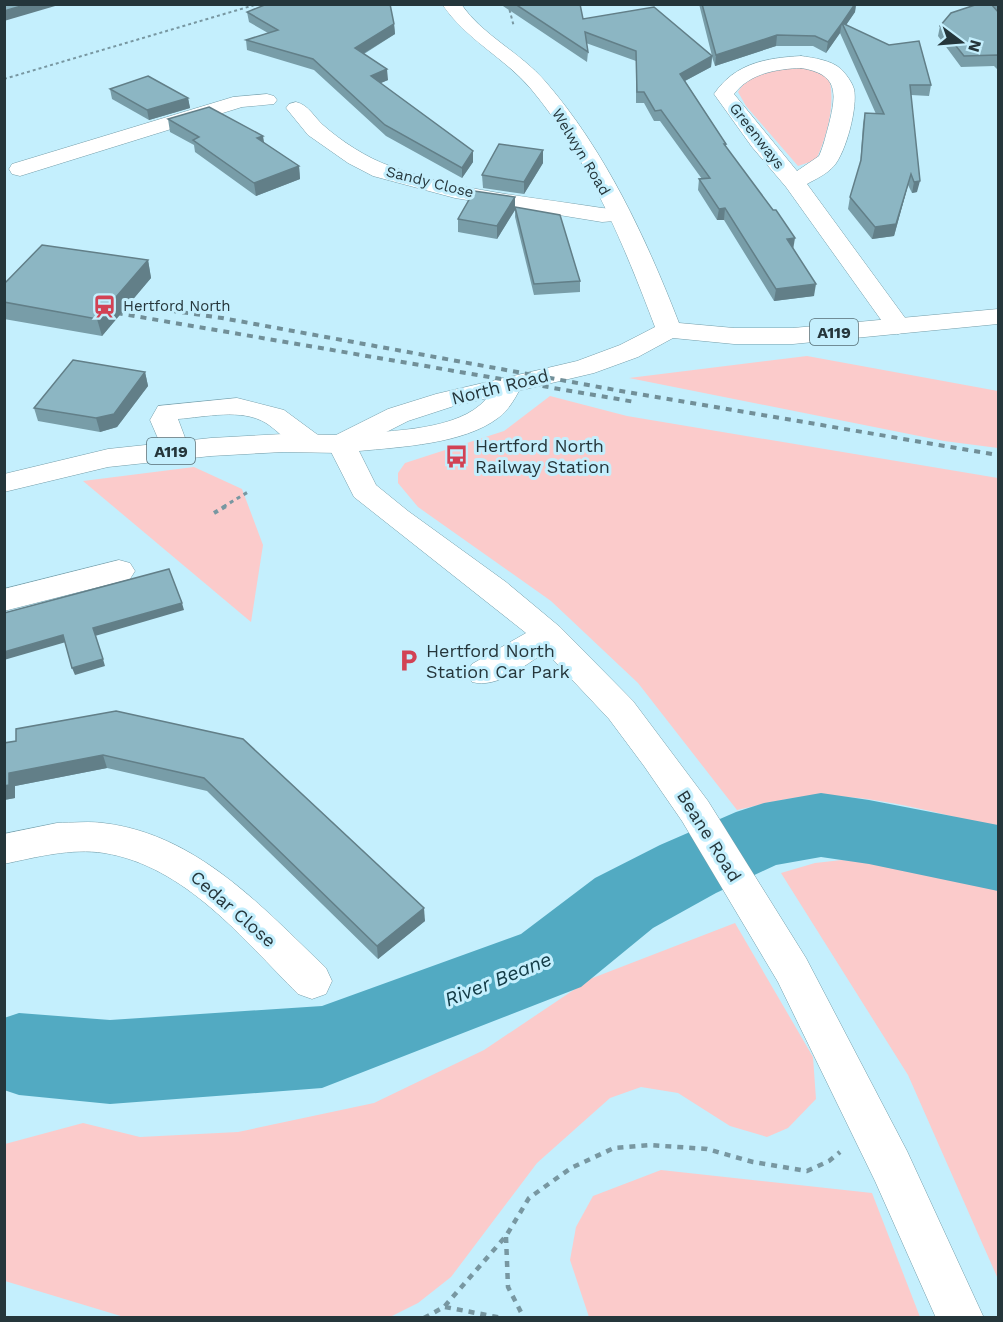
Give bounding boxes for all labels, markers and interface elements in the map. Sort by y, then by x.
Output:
north arrow [931,12,991,72]
text: N [964,38,986,54]
street label: Greenways [726,99,788,173]
street label: Welwyn Road [548,105,614,199]
street label: Sandy Close [384,162,476,202]
station icon: Hertford North [92,293,118,319]
place label: Hertford North [123,297,230,315]
road number: A119 [810,319,858,345]
street label: North Road [449,364,551,409]
place label: Hertford North Railway Station [475,435,610,477]
road number: A119 [147,438,195,464]
bus stop icon: Hertford North Railway Station [444,443,470,469]
place label: Hertford North Station Car Park [426,640,570,682]
parking icon: Hertford North Station Car Park [395,648,421,674]
street label: Beane Road [673,786,746,885]
street label: Cedar Close [187,866,280,951]
water label: River Beane [441,947,555,1011]

